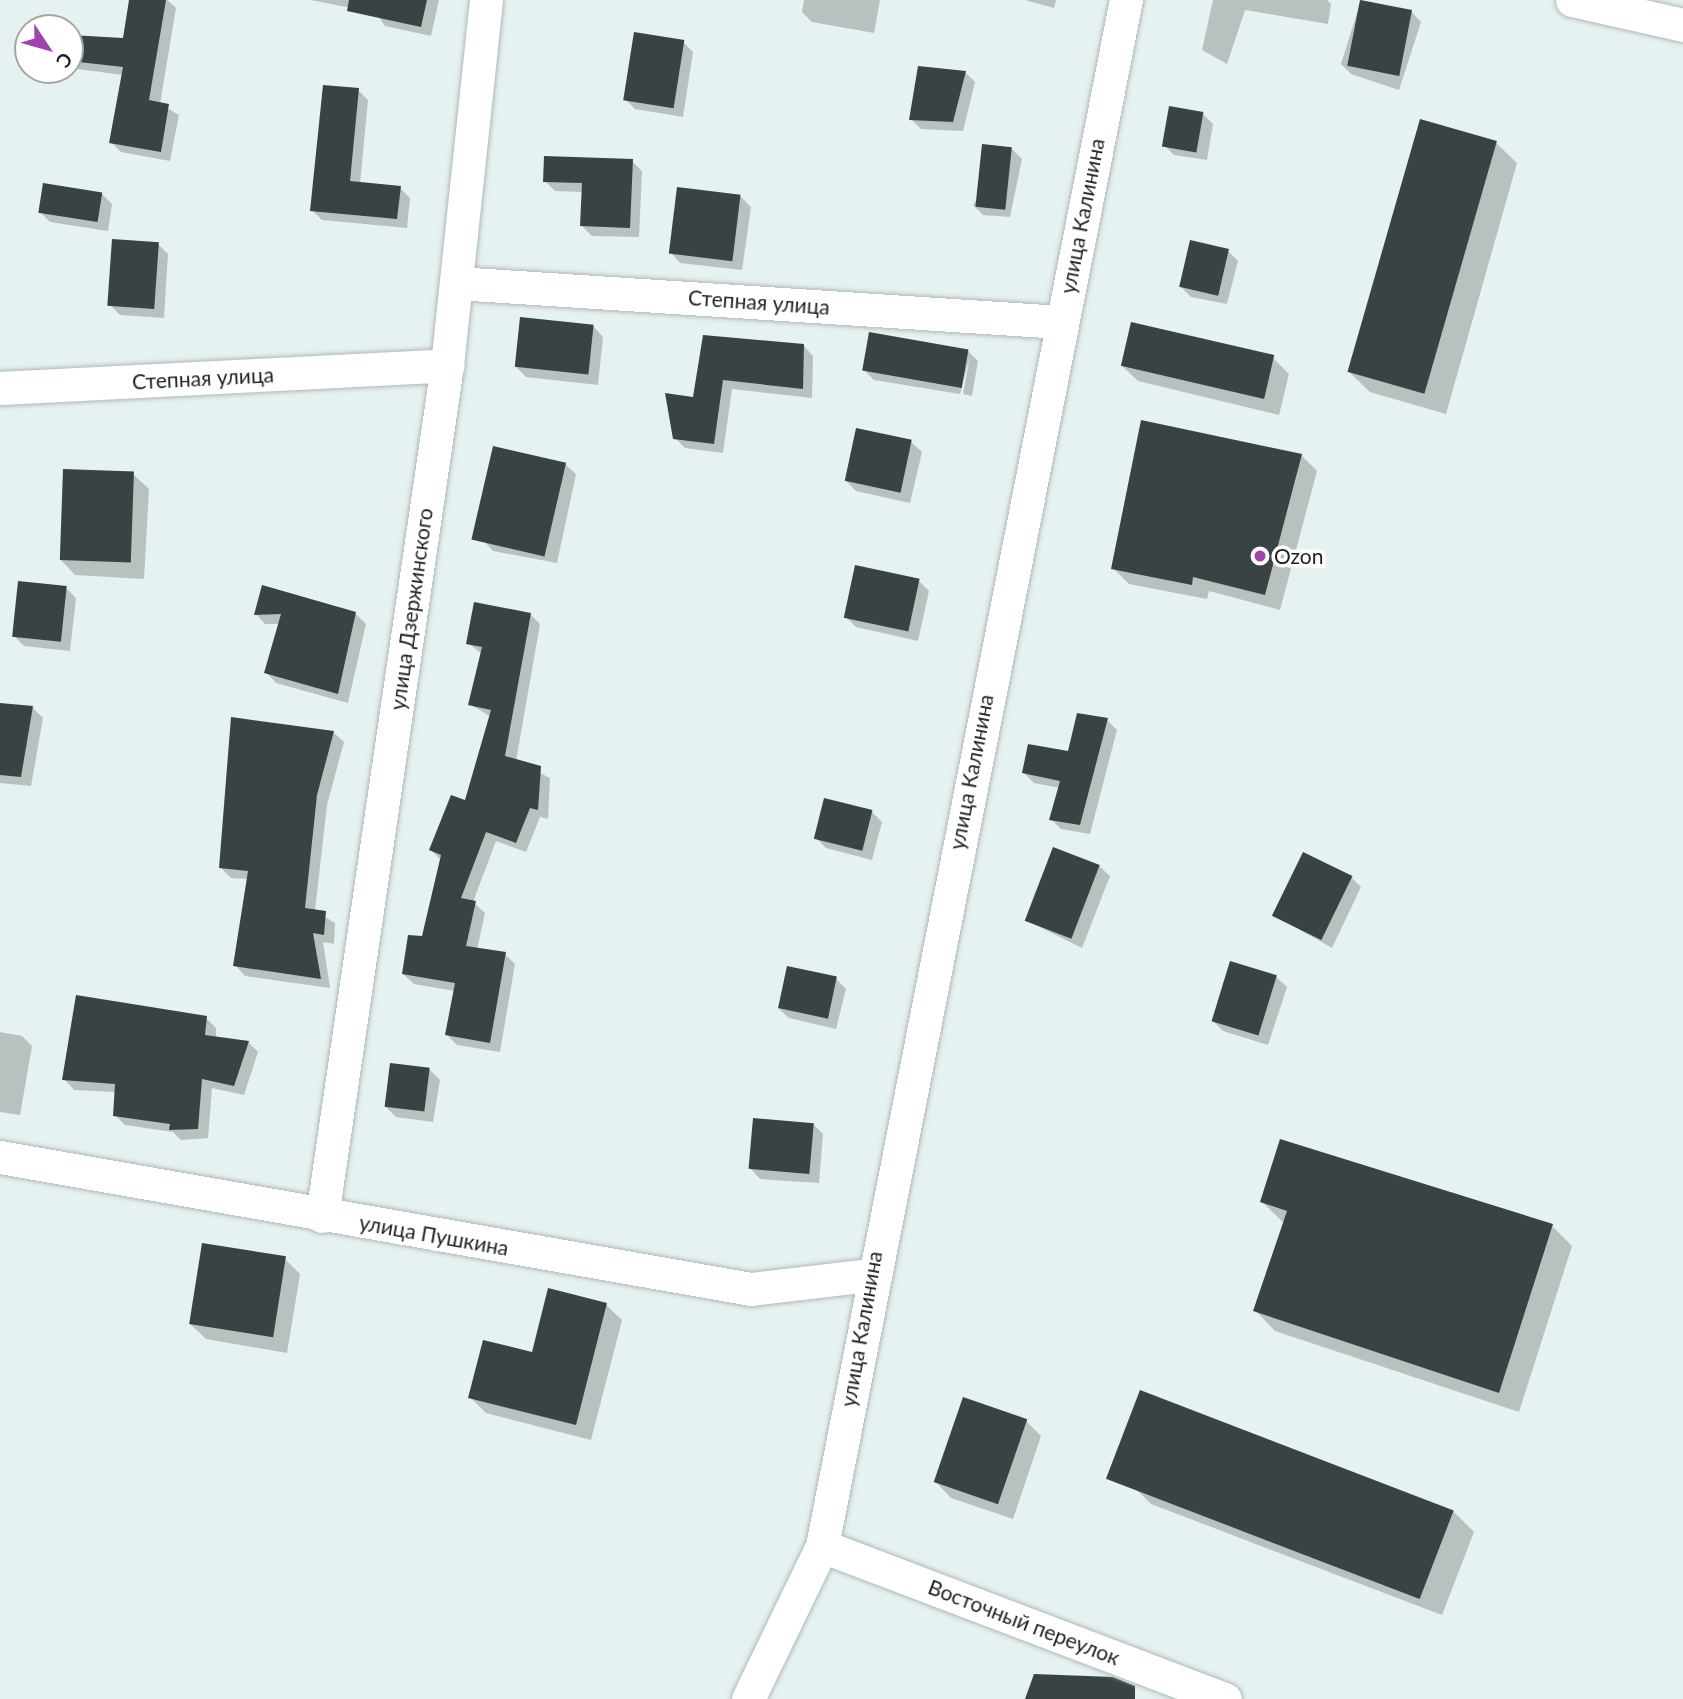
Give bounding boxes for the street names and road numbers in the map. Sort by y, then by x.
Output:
street label: улица Калинина [1055,136,1109,296]
street label: Степная улица [687,284,831,320]
street label: Степная улица [131,362,275,394]
street label: улица Дзержинского [384,506,438,712]
street label: улица Калинина [944,692,998,852]
street label: улица Пушкина [357,1209,511,1261]
street label: улица Калинина [835,1249,887,1409]
street label: Восточный переулок [925,1574,1123,1670]

